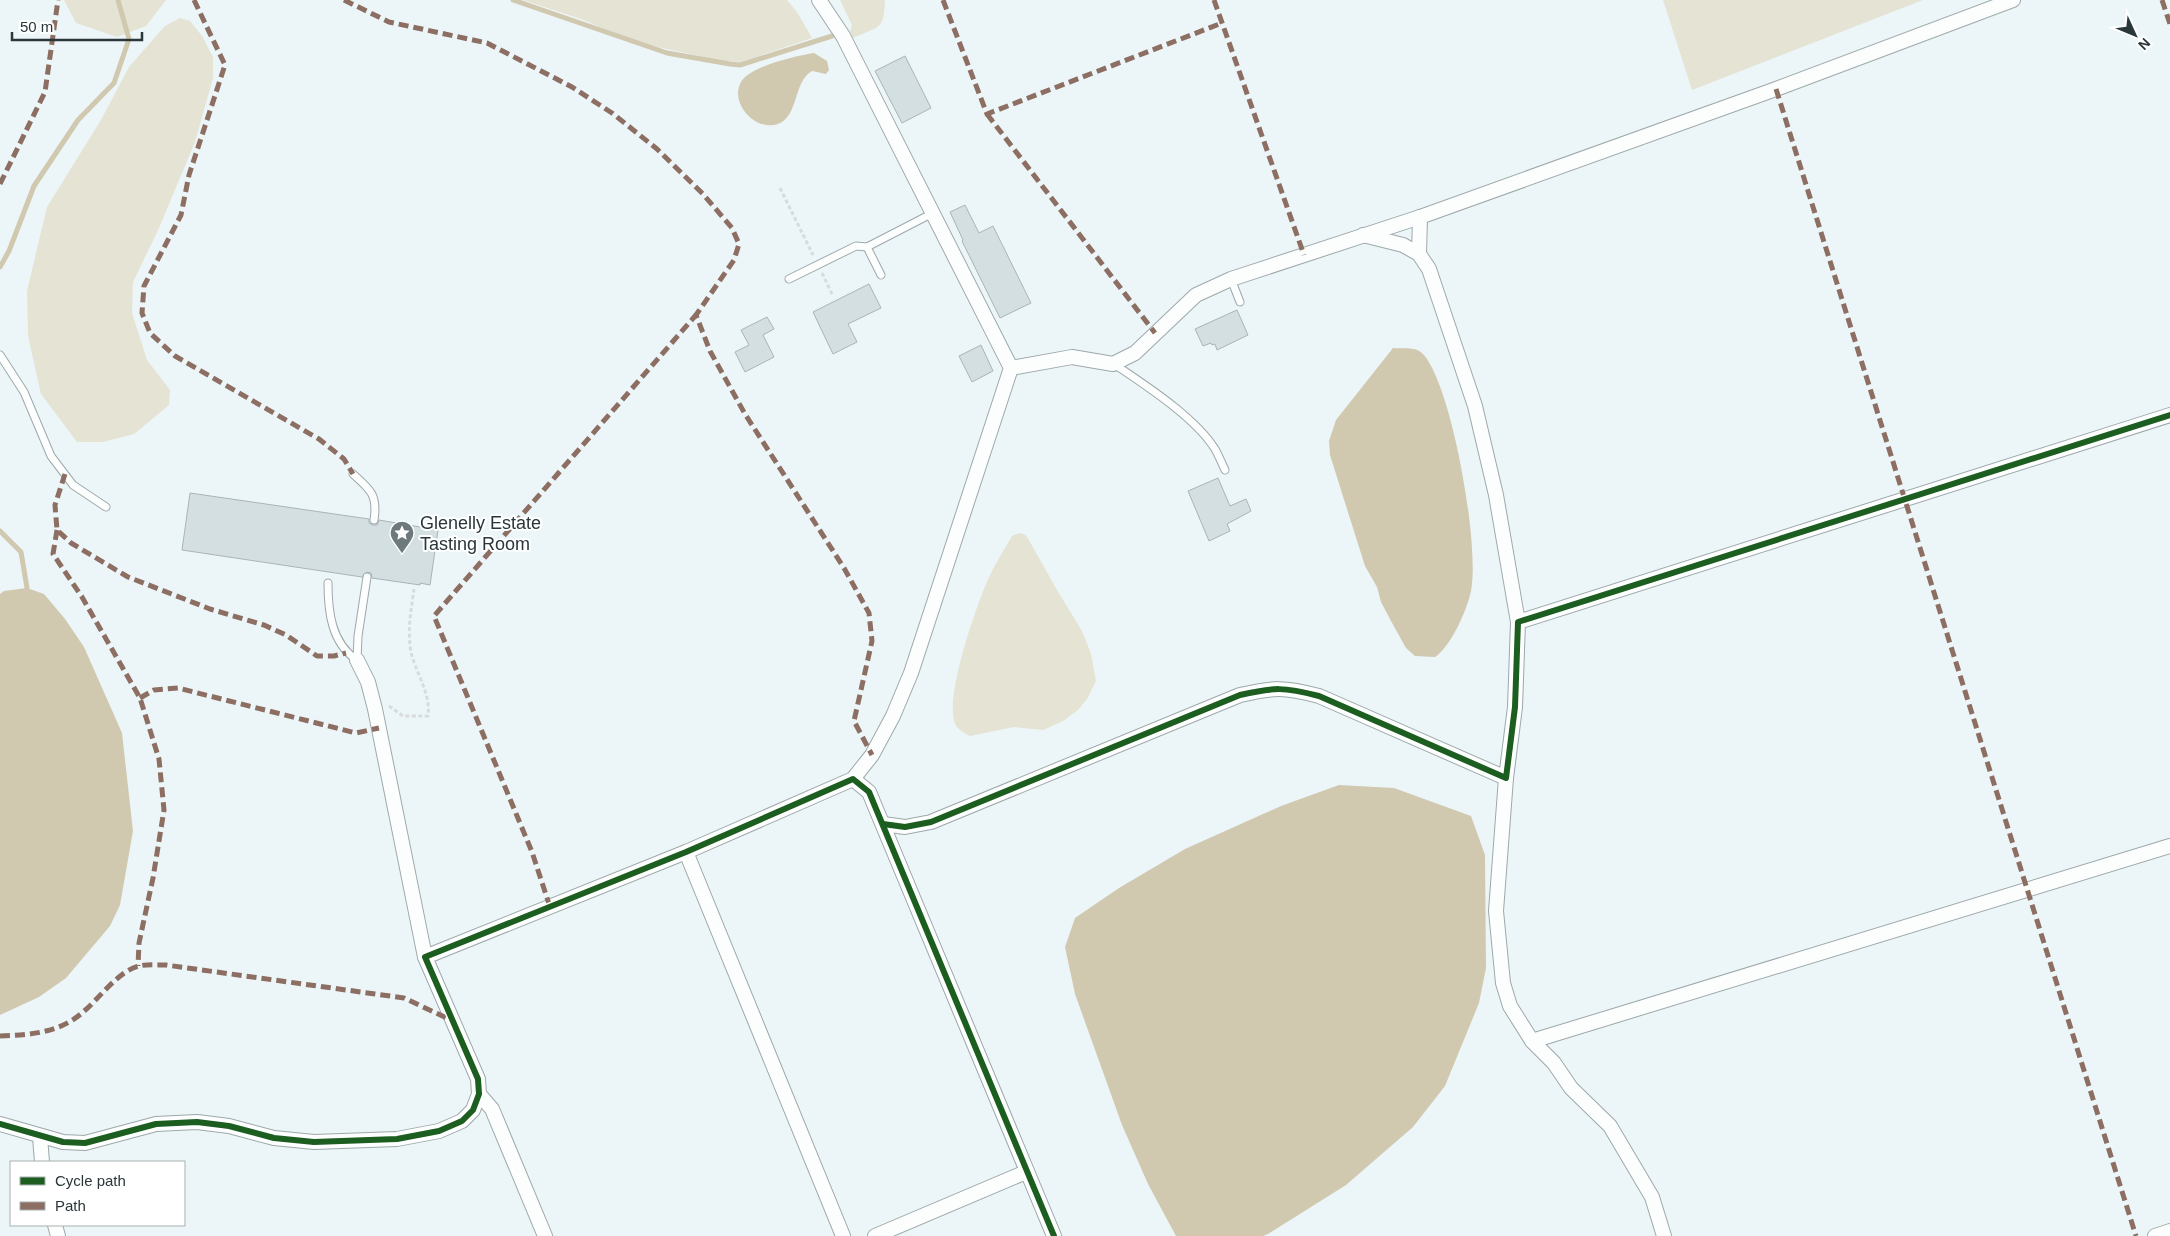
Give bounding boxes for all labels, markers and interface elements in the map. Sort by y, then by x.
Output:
scale bar [12,10,142,42]
north arrow [2110,10,2160,60]
text: 50 m [20,18,53,35]
text: N [2135,35,2154,53]
place label: Glenelly Estate Tasting Room [420,513,541,554]
place icon: Glenelly Estate Tasting Room [389,520,415,554]
legend [10,1161,185,1226]
text: Cycle path [55,1172,126,1189]
text: Path [55,1197,86,1214]

